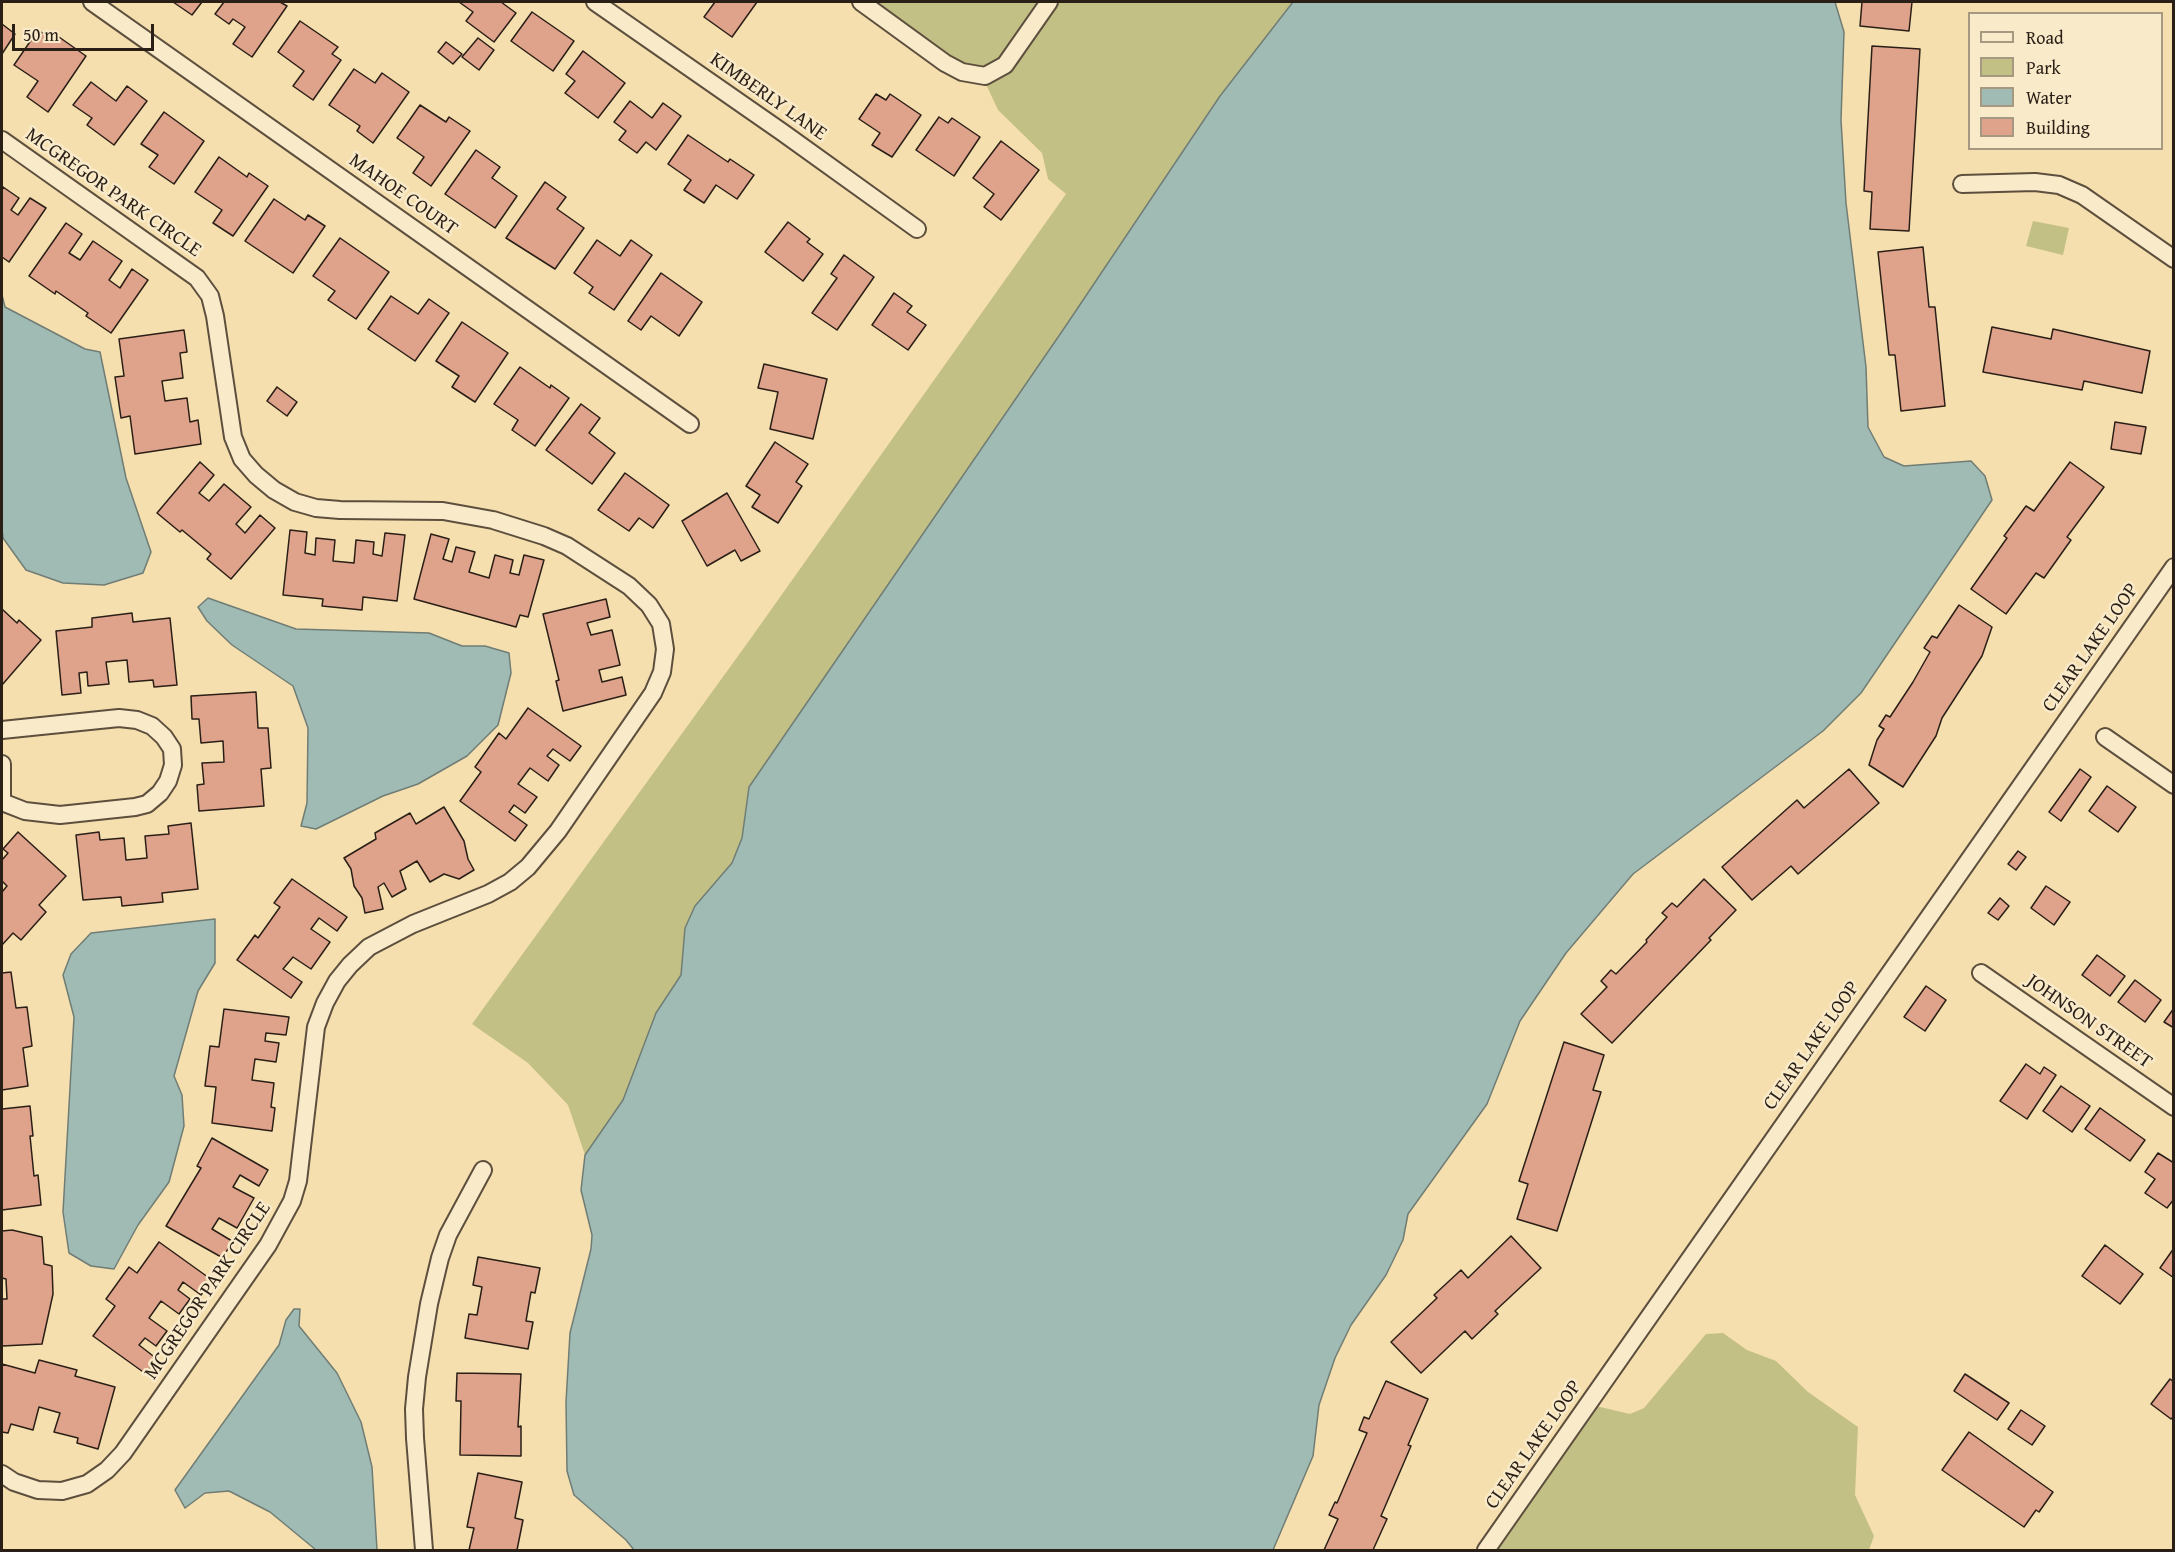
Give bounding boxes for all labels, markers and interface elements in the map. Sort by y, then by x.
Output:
scale bar [15,12,158,50]
legend [1968,12,2163,150]
text: 50 m [23,21,59,48]
text: Road [2026,24,2064,51]
street label: KIMBERLY LANE [705,48,831,146]
text: Park [2026,54,2061,81]
text: Water [2026,84,2071,111]
text: Building [2026,114,2090,141]
street label: MCGREGOR PARK CIRCLE [20,123,206,263]
street label: MAHOE COURT [344,149,462,241]
street label: CLEAR LAKE LOOP [2038,579,2144,717]
street label: JOHNSON STREET [2021,970,2157,1074]
street label: CLEAR LAKE LOOP [1759,977,1865,1115]
street label: MCGREGOR PARK CIRCLE [140,1198,276,1384]
street label: CLEAR LAKE LOOP [1481,1376,1587,1514]

